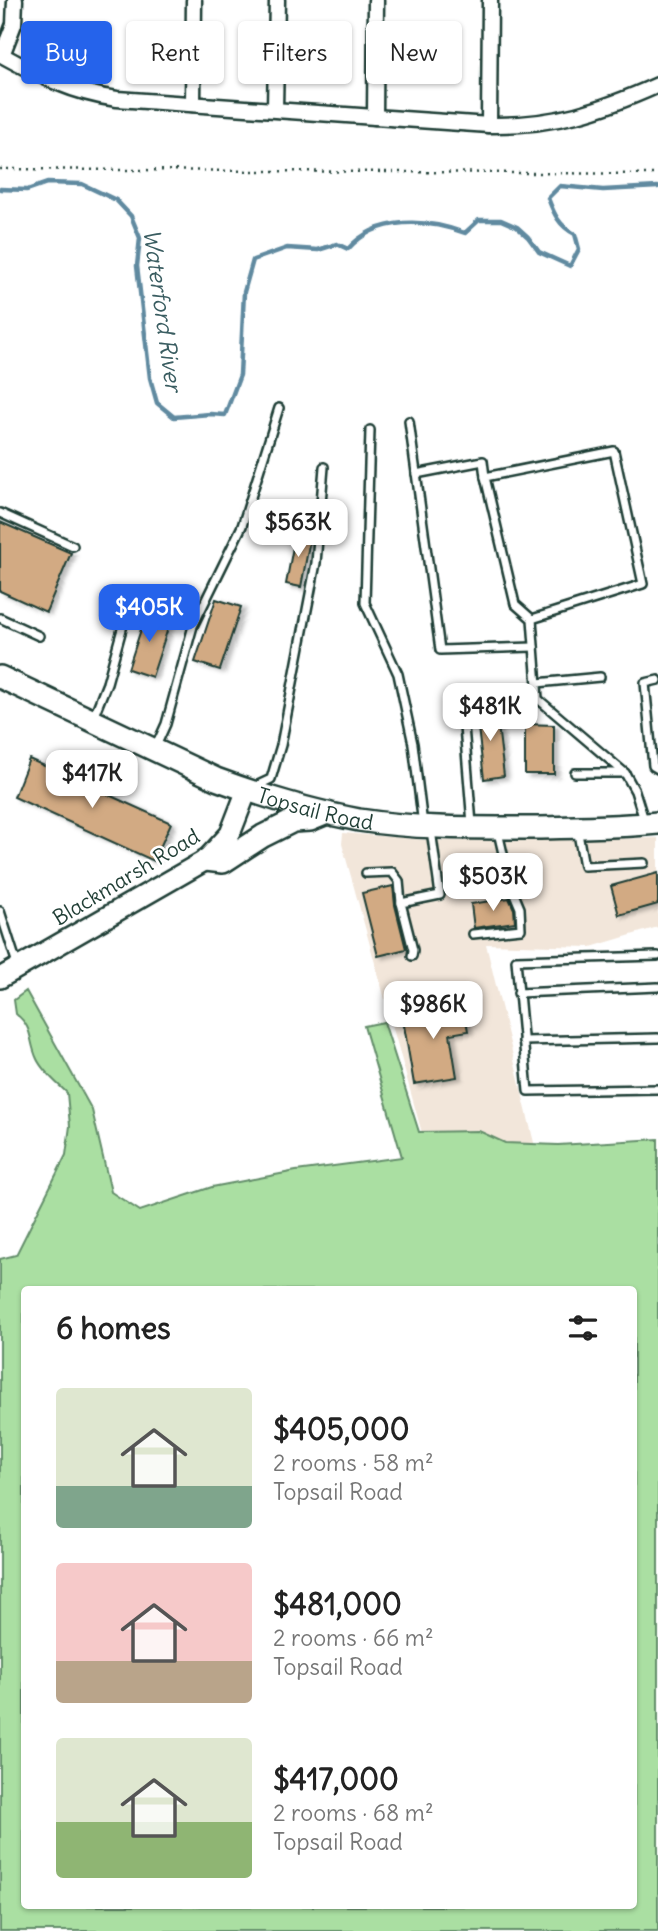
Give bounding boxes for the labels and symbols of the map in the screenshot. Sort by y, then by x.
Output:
water label: Waterford River [137,227,189,396]
pin: $563K [249,500,347,559]
pin: $405K [100,584,198,644]
pin: $481K [441,684,539,743]
pin: $417K [43,750,141,810]
street label: Topsail Road [254,781,375,835]
street label: Blackmarsh Road [48,823,204,931]
pin: $503K [444,853,542,913]
pin: $986K [384,982,482,1041]

